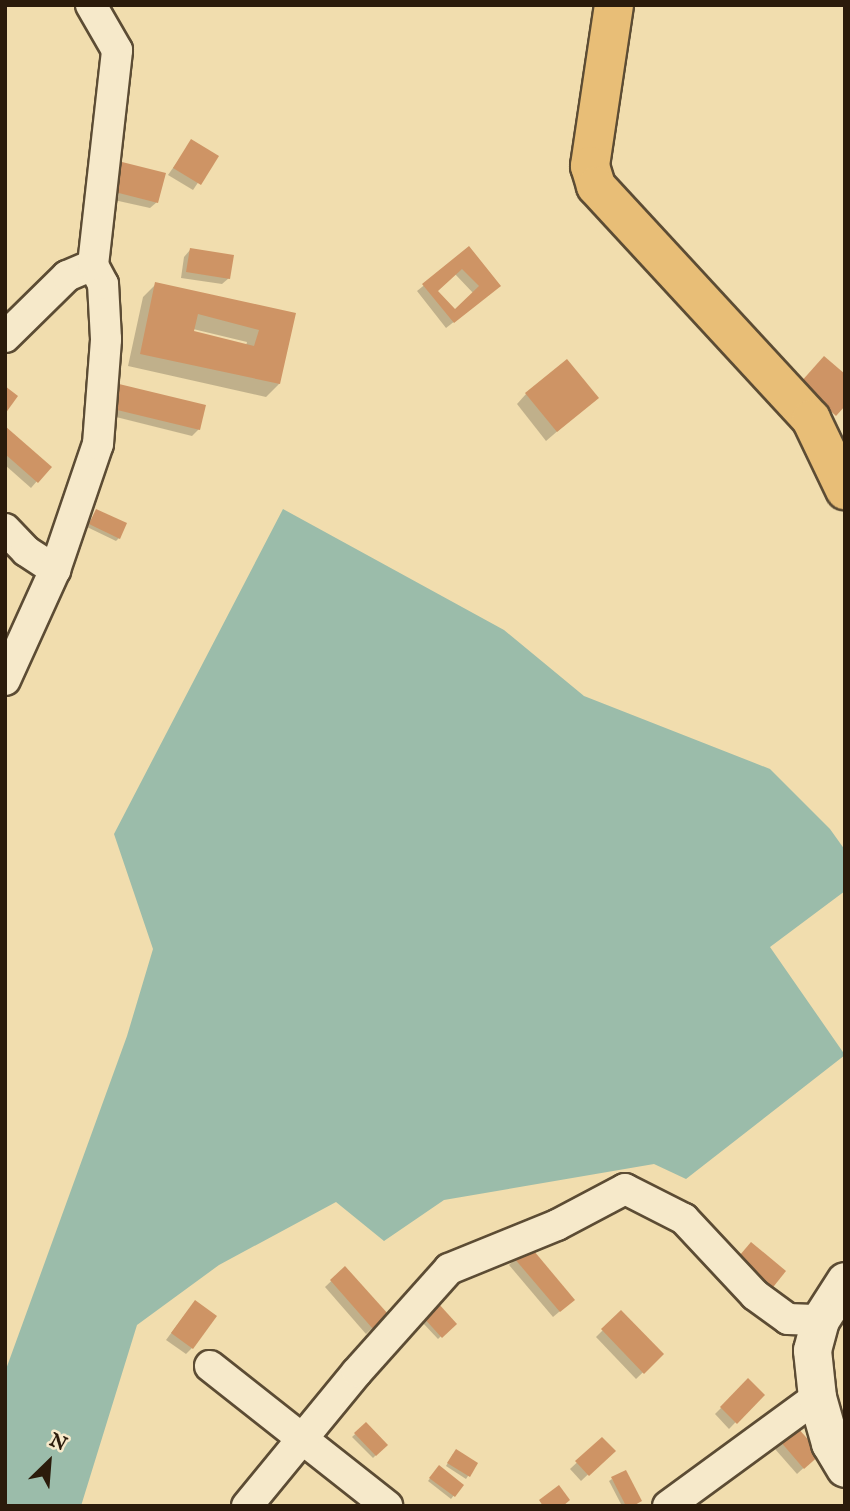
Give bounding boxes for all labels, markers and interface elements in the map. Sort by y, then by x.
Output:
north arrow [14,1427,84,1497]
text: N [45,1429,70,1457]

